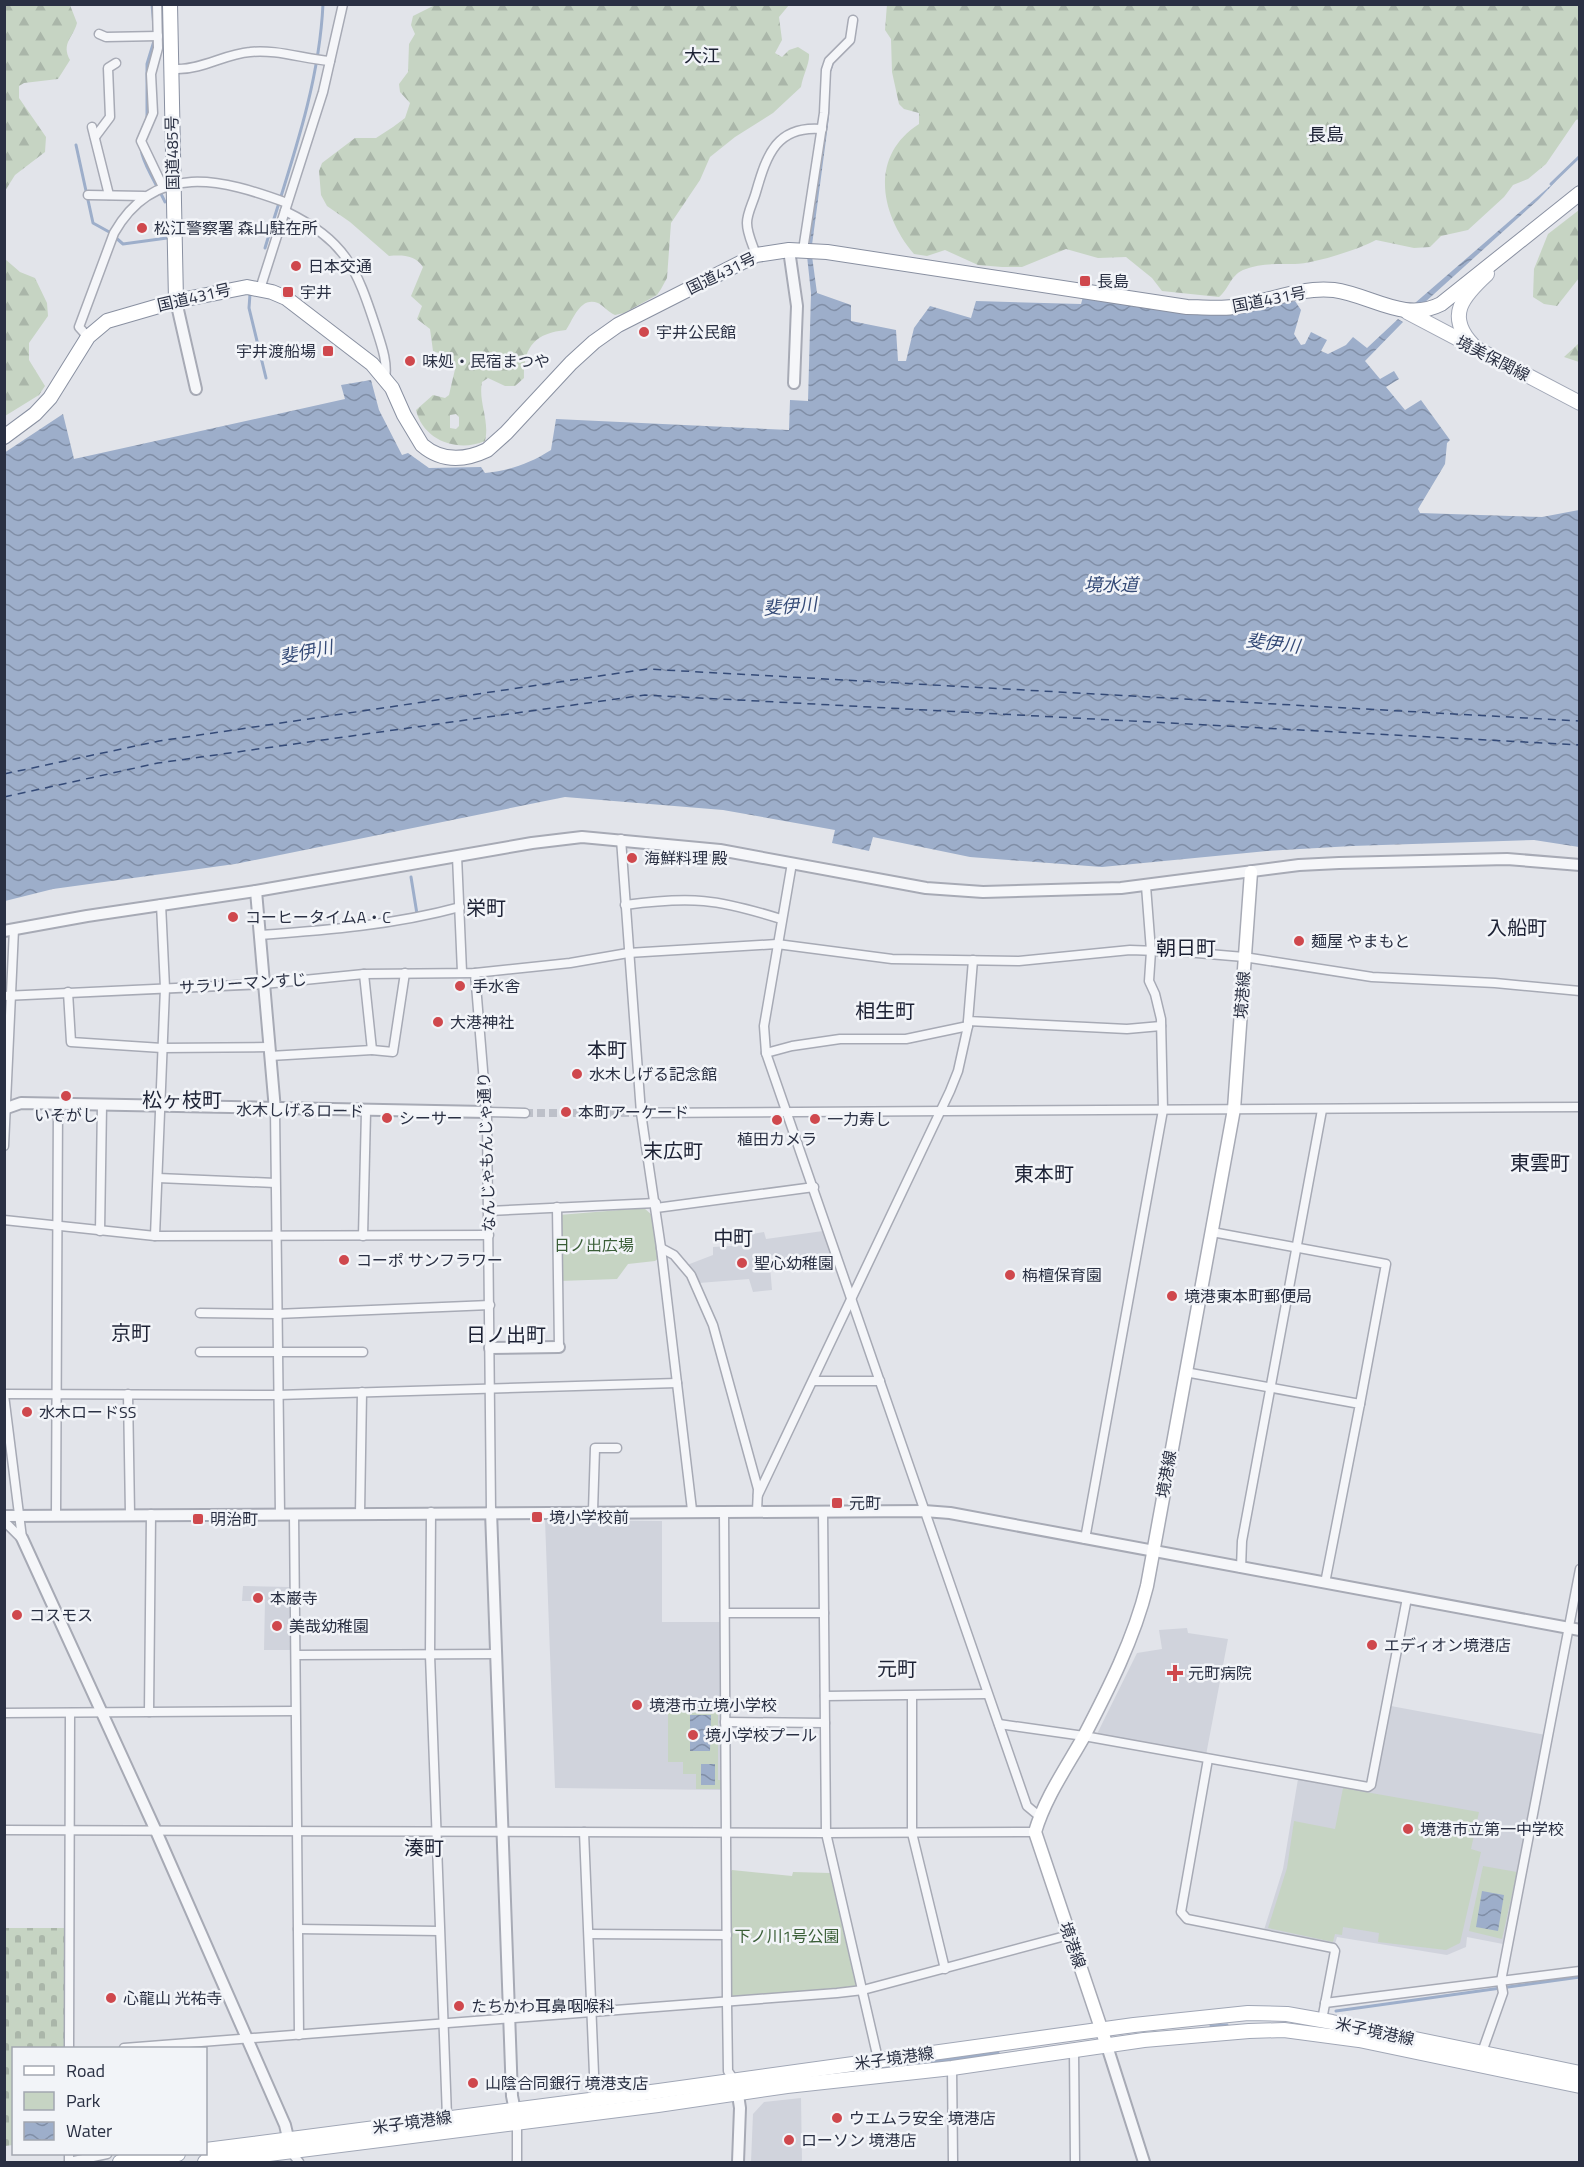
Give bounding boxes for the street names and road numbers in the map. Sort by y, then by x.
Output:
street label: 国道485号 [159,115,185,191]
street label: 国道431号 [682,246,760,300]
street label: 国道431号 [155,277,233,317]
street label: 国道431号 [1230,280,1308,318]
street label: 境美保関線 [1452,329,1534,387]
street label: サラリーマンすじ [178,967,308,999]
street label: 境港線 [1228,970,1256,1020]
street label: なんじゃもんじゃ通り [471,1072,501,1232]
street label: 水木しげるロード [236,1097,364,1123]
street label: 境港線 [1150,1448,1182,1500]
street label: 境港線 [1054,1918,1092,1972]
street label: 米子境港線 [1333,2011,1417,2051]
street label: 米子境港線 [853,2041,935,2075]
street label: 米子境港線 [371,2105,453,2139]

